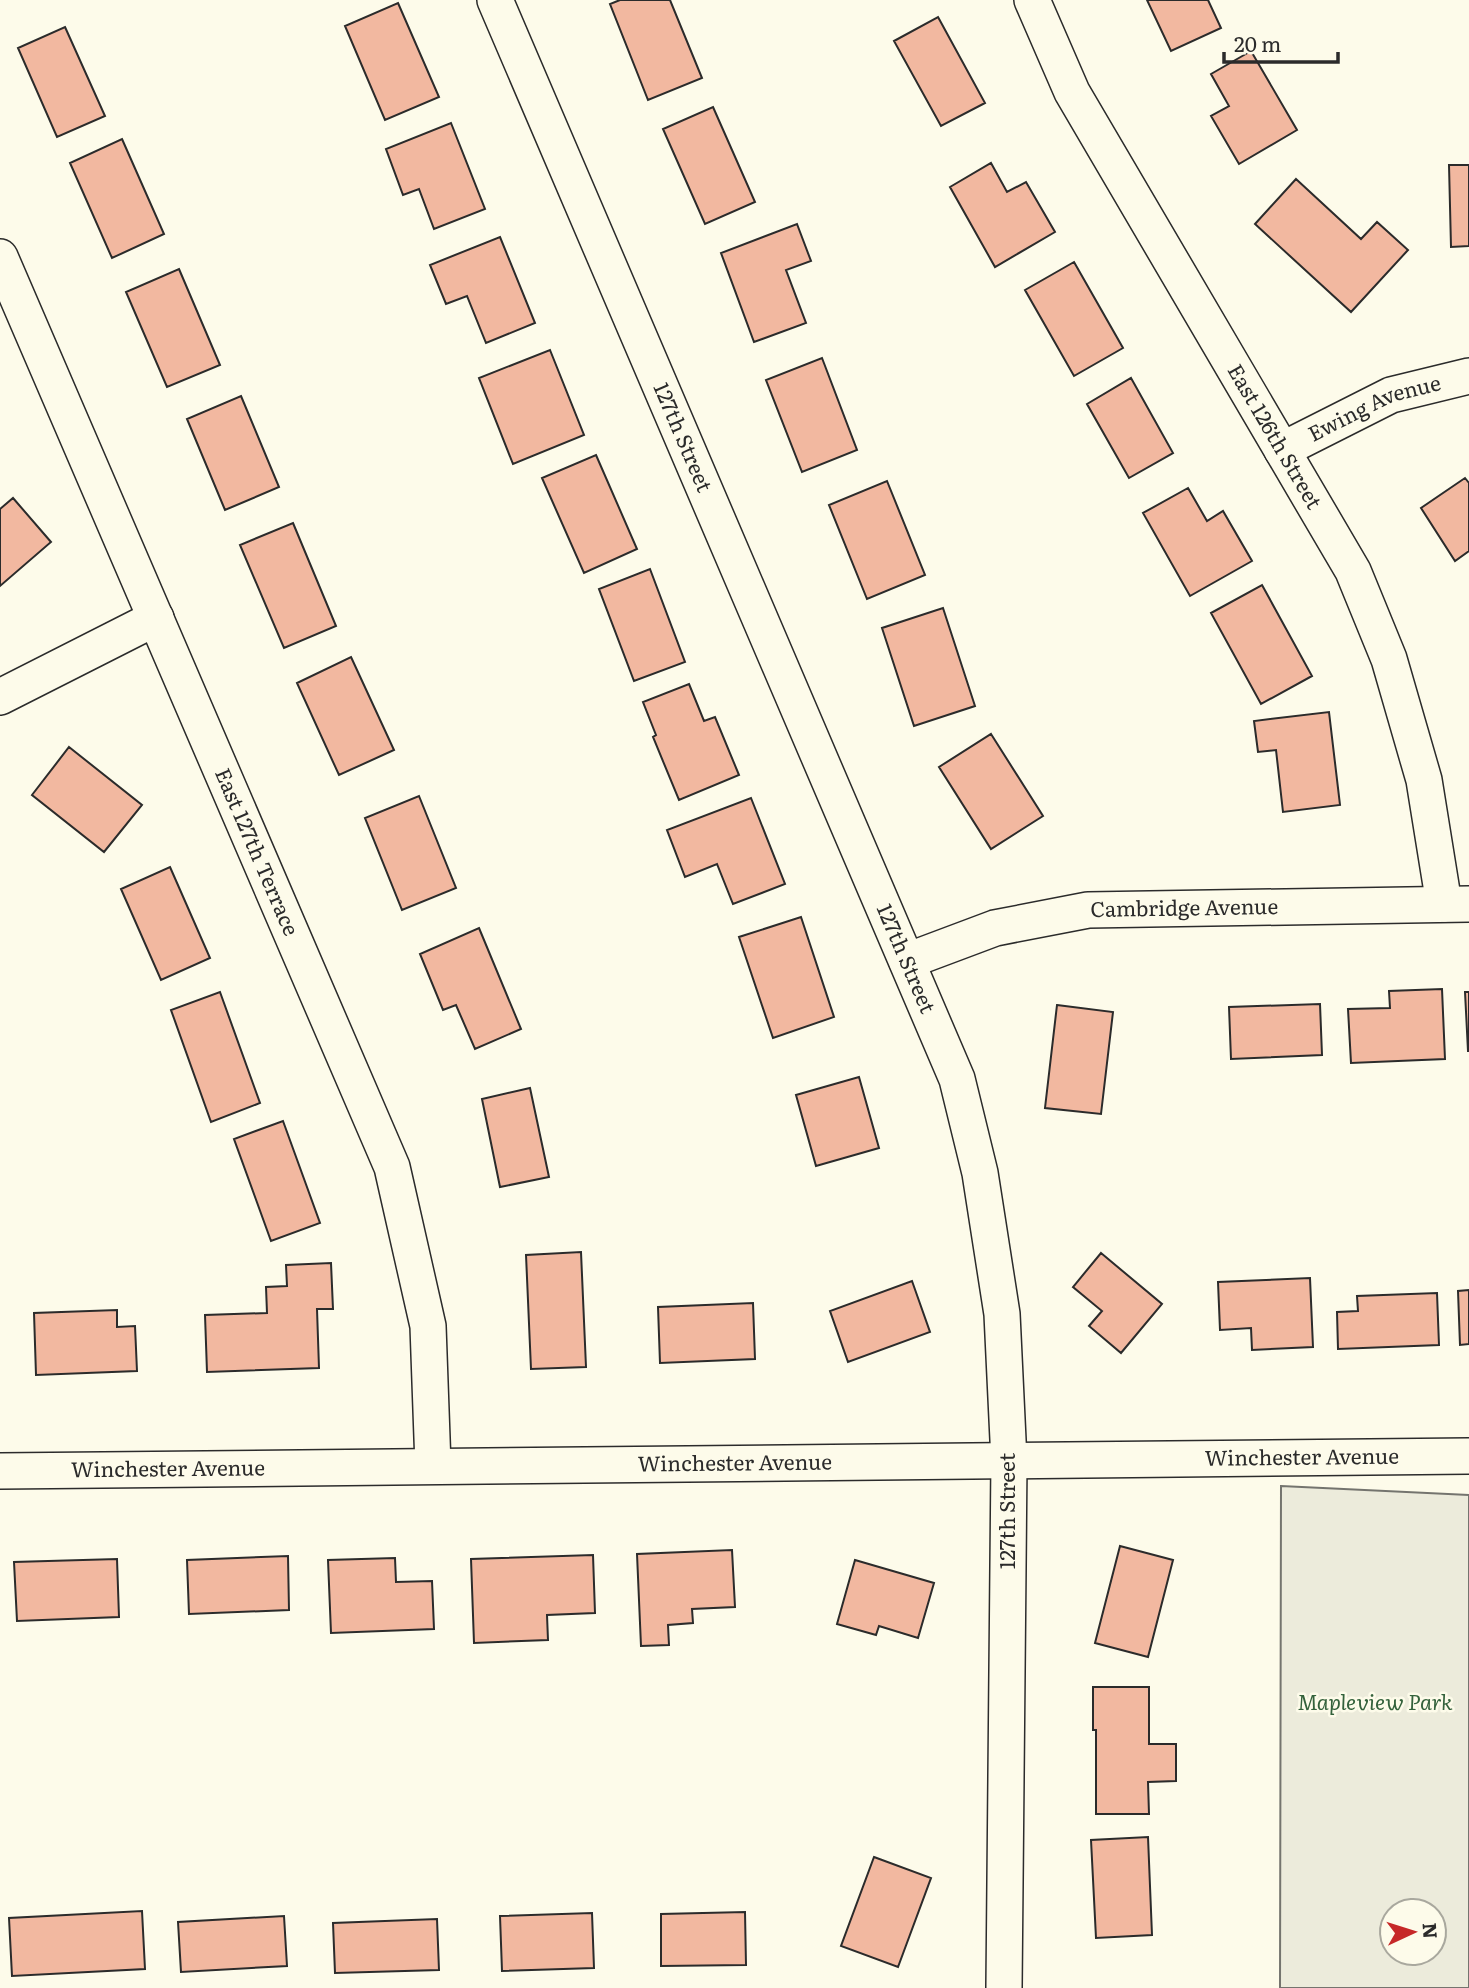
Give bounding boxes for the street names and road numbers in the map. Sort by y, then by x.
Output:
street label: East 126th Street [1222,357,1331,514]
street label: Ewing Avenue [1302,365,1444,448]
street label: 127th Street [648,377,722,497]
street label: East 127th Terrace [209,762,309,940]
street label: Cambridge Avenue [1090,889,1279,923]
street label: 127th Street [871,898,945,1018]
street label: Winchester Avenue [1205,1439,1399,1472]
street label: Winchester Avenue [638,1445,832,1477]
street label: Winchester Avenue [71,1450,265,1483]
street label: 127th Street [990,1452,1021,1569]

